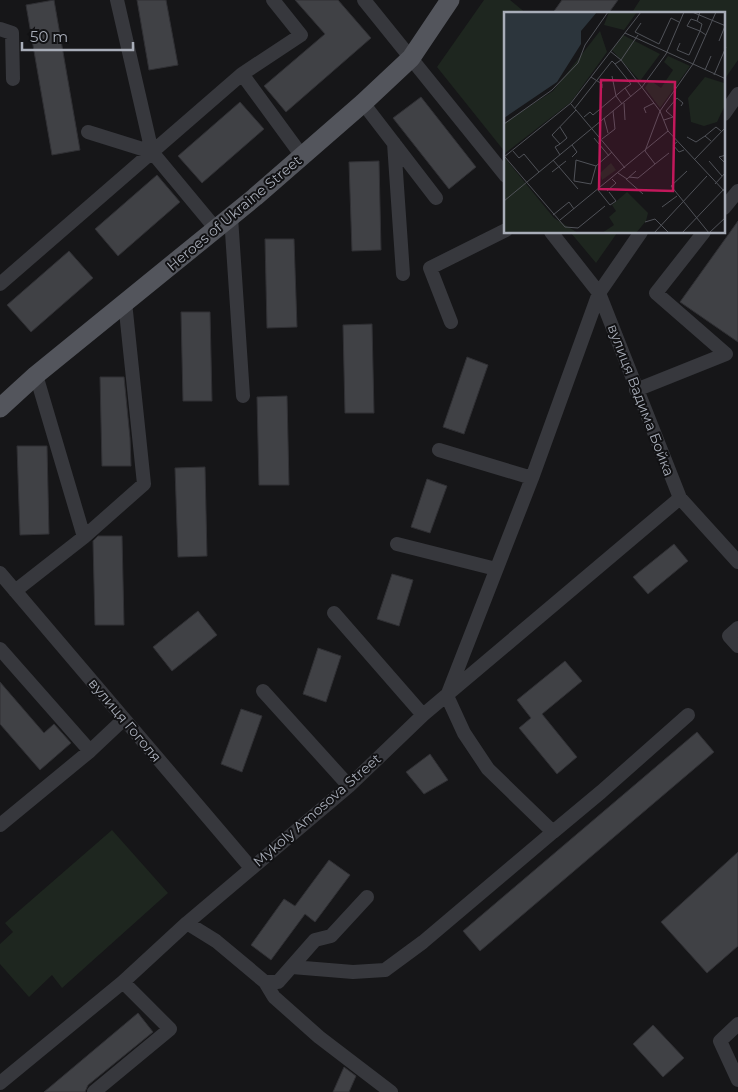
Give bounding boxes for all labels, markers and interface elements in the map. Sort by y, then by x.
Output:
inset map [504,12,726,234]
scale bar [22,20,134,52]
text: 50 m [30,27,68,46]
street label: Heroes of Ukraine Street [163,151,305,275]
street label: вулиця Вадима Бойка [604,321,678,479]
street label: вулиця Гоголя [85,674,165,766]
street label: Mykoly Amosova Street [249,749,385,870]

